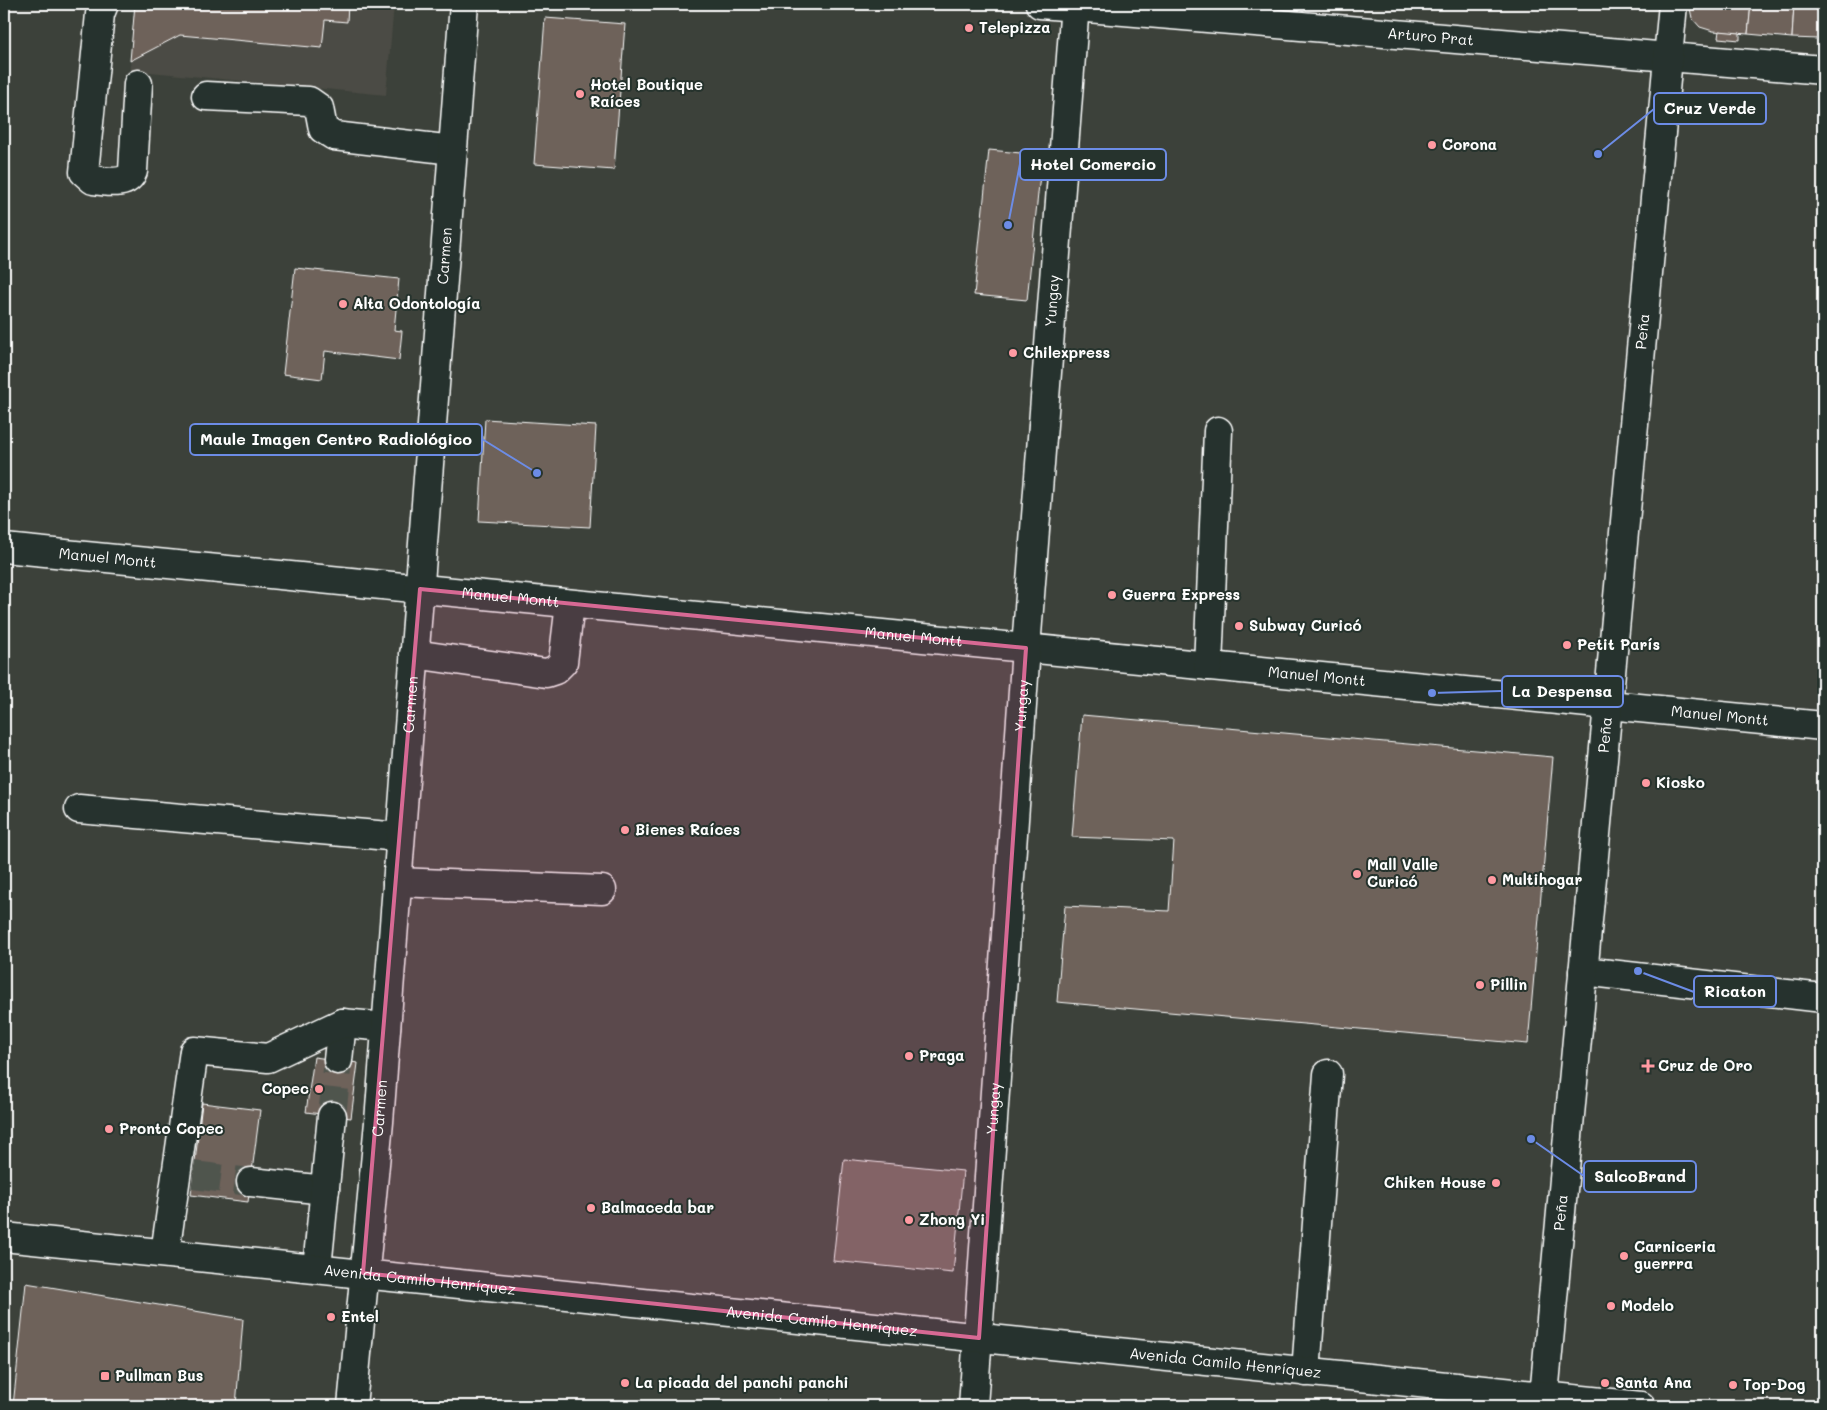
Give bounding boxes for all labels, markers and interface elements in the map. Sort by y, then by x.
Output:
place label: Telepizza [979,17,1050,37]
marker: Telepizza [963,22,975,34]
street label: Arturo Prat [1387,22,1475,50]
place label: Hotel Boutique Raíces [590,74,703,111]
marker: Hotel Boutique Raíces [574,88,586,100]
callout: Cruz Verde [1654,93,1766,124]
text: Cruz Verde [1664,97,1756,118]
place label: Corona [1442,134,1497,154]
marker: Corona [1426,139,1438,151]
callout: Hotel Comercio [1020,149,1166,180]
text: Hotel Comercio [1030,153,1156,174]
street label: Carmen [432,226,456,285]
street label: Yungay [1039,274,1063,328]
place label: Alta Odontología [353,293,481,313]
marker: Alta Odontología [337,298,349,310]
street label: Peña [1630,313,1653,350]
place label: Chilexpress [1023,342,1110,362]
marker: Chilexpress [1007,347,1019,359]
callout: Maule Imagen Centro Radiológico [190,424,482,455]
text: Maule Imagen Centro Radiológico [200,428,472,449]
street label: Manuel Montt [58,542,157,572]
street label: Manuel Montt [461,582,560,611]
place label: Guerra Express [1122,584,1240,604]
marker: Guerra Express [1106,589,1118,601]
place label: Subway Curicó [1249,615,1362,635]
marker: Subway Curicó [1233,620,1245,632]
street label: Manuel Montt [864,621,964,651]
place label: Petit París [1577,634,1660,654]
marker: Petit París [1561,639,1573,651]
street label: Manuel Montt [1267,661,1367,690]
street label: Carmen [398,675,422,734]
callout: La Despensa [1502,676,1623,707]
street label: Yungay [1009,679,1033,732]
text: La Despensa [1512,680,1612,701]
street label: Manuel Montt [1670,700,1770,730]
street label: Peña [1593,716,1616,754]
place label: Kiosko [1656,772,1705,792]
marker: Kiosko [1640,777,1652,789]
place label: Bienes Raíces [635,819,740,839]
marker: Bienes Raíces [619,824,631,836]
place label: Mall Valle Curicó [1367,854,1438,891]
marker: Mall Valle Curicó [1351,868,1363,880]
place label: Multihogar [1502,869,1582,889]
marker: Multihogar [1486,874,1498,886]
place label: Pillin [1490,974,1527,994]
callout: Ricaton [1694,976,1776,1007]
marker: Pillin [1474,979,1486,991]
text: Ricaton [1704,980,1766,1001]
place label: Praga [919,1045,964,1065]
marker: Praga [903,1050,915,1062]
place label: Cruz de Oro [1658,1055,1752,1075]
marker: Cruz de Oro [1642,1060,1654,1072]
place label: Copec [261,1078,309,1098]
street label: Carmen [367,1079,391,1138]
street label: Yungay [981,1082,1005,1135]
marker: Copec [313,1083,325,1095]
place label: Pronto Copec [119,1118,224,1138]
marker: Pronto Copec [103,1123,115,1135]
callout: SalcoBrand [1584,1161,1696,1192]
text: SalcoBrand [1594,1165,1686,1186]
place label: Chiken House [1384,1172,1486,1192]
marker: Chiken House [1490,1177,1502,1189]
street label: Peña [1548,1194,1572,1232]
place label: Balmaceda bar [601,1197,714,1217]
marker: Balmaceda bar [585,1202,597,1214]
place label: Zhong Yi [919,1209,985,1229]
marker: Zhong Yi [903,1214,915,1226]
place label: Carniceria guerrra [1634,1236,1716,1273]
marker: Carniceria guerrra [1618,1250,1630,1262]
street label: Avenida Camilo Henríquez [323,1259,517,1299]
place label: Modelo [1621,1295,1674,1315]
marker: Modelo [1605,1300,1617,1312]
street label: Avenida Camilo Henríquez [725,1301,919,1340]
place label: Entel [341,1306,379,1326]
marker: Entel [325,1311,337,1323]
street label: Avenida Camilo Henríquez [1129,1342,1323,1382]
place label: Pullman Bus [115,1365,203,1385]
marker: Pullman Bus [99,1370,111,1382]
place label: La picada del panchi panchi [635,1372,848,1392]
place label: Santa Ana [1615,1372,1692,1392]
place label: Top-Dog [1743,1374,1806,1394]
marker: La picada del panchi panchi [619,1377,631,1389]
marker: Santa Ana [1599,1377,1611,1389]
marker: Top-Dog [1727,1379,1739,1391]

